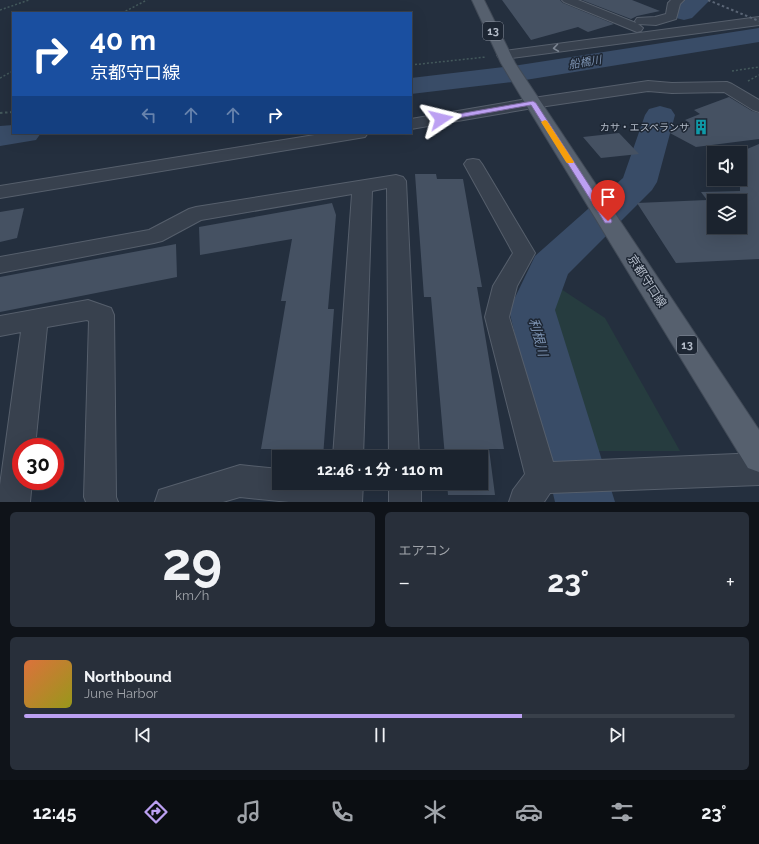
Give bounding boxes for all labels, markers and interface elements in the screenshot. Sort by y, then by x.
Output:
road number: 13 [483,22,503,40]
text: 40 m [90,24,156,57]
icon: right [24,28,76,80]
one-way arrow [553,43,559,52]
water label: 船橋川 [568,53,603,71]
text: 京都守口線 [90,62,180,83]
position arrow [420,98,462,140]
icon: left [138,104,160,126]
icon: ahead [180,104,202,126]
icon: ahead [222,104,244,126]
icon: right [264,104,286,126]
building icon: カサ・エスペランサ [692,118,710,136]
place label: カサ・エスペランサ [600,122,689,133]
map controls [707,146,747,234]
button: sound [707,146,747,186]
pin [591,180,625,221]
icon: arrive [597,186,619,208]
button: layers [707,194,747,234]
street label: 京都守口線 [625,252,669,310]
water label: 利根川 [526,316,551,360]
road number: 13 [677,336,697,354]
speed limit sign: 30 [12,438,64,490]
text: 12:46 · 1 分 · 110 m [317,461,443,479]
text: 29 [162,531,222,592]
text: エアコン [399,543,451,558]
text: 23° [547,564,589,599]
text: − [399,569,410,595]
text: + [726,569,735,595]
text: km/h [175,588,209,603]
text: Northbound [84,668,172,686]
text: June Harbor [84,686,158,701]
icon: previous [132,724,154,746]
icon: pause [369,724,391,746]
icon: next [606,724,628,746]
icon: directions [142,798,170,826]
icon: music [235,798,263,826]
icon: phone [328,798,356,826]
icon: climate [421,798,449,826]
icon: car [515,798,543,826]
icon: filters [608,798,636,826]
text: 12:45 [33,802,76,823]
text: 23° [701,802,726,823]

